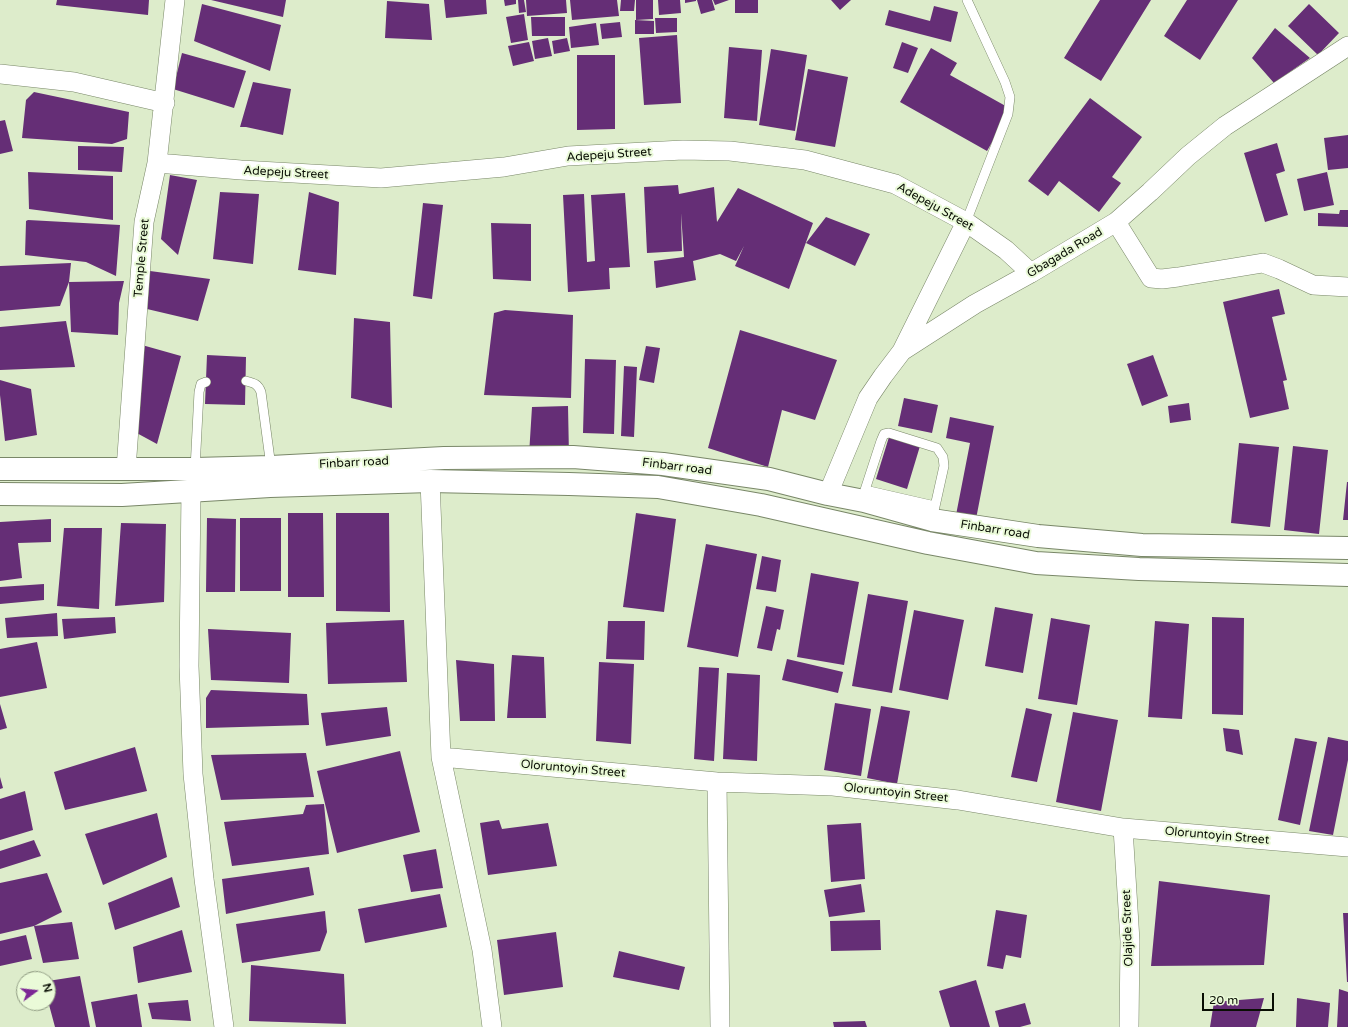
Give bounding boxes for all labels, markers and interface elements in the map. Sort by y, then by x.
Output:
street label: Adepeju Street [566,145,652,165]
street label: Adepeju Street [243,164,329,182]
street label: Adepeju Street [894,180,976,234]
street label: Temple Street [131,218,153,298]
street label: Gbagada Road [1025,225,1105,281]
street label: Finbarr road [319,454,389,472]
street label: Finbarr road [641,456,713,478]
street label: Finbarr road [959,517,1031,543]
street label: Oloruntoyin Street [520,757,626,781]
street label: Oloruntoyin Street [843,780,949,806]
street label: Oloruntoyin Street [1164,824,1270,848]
street label: Olajide Street [1119,889,1137,967]
north arrow [16,971,56,1011]
text: N [40,982,55,994]
scale bar [1204,985,1276,1011]
text: 20 m [1209,993,1238,1007]

